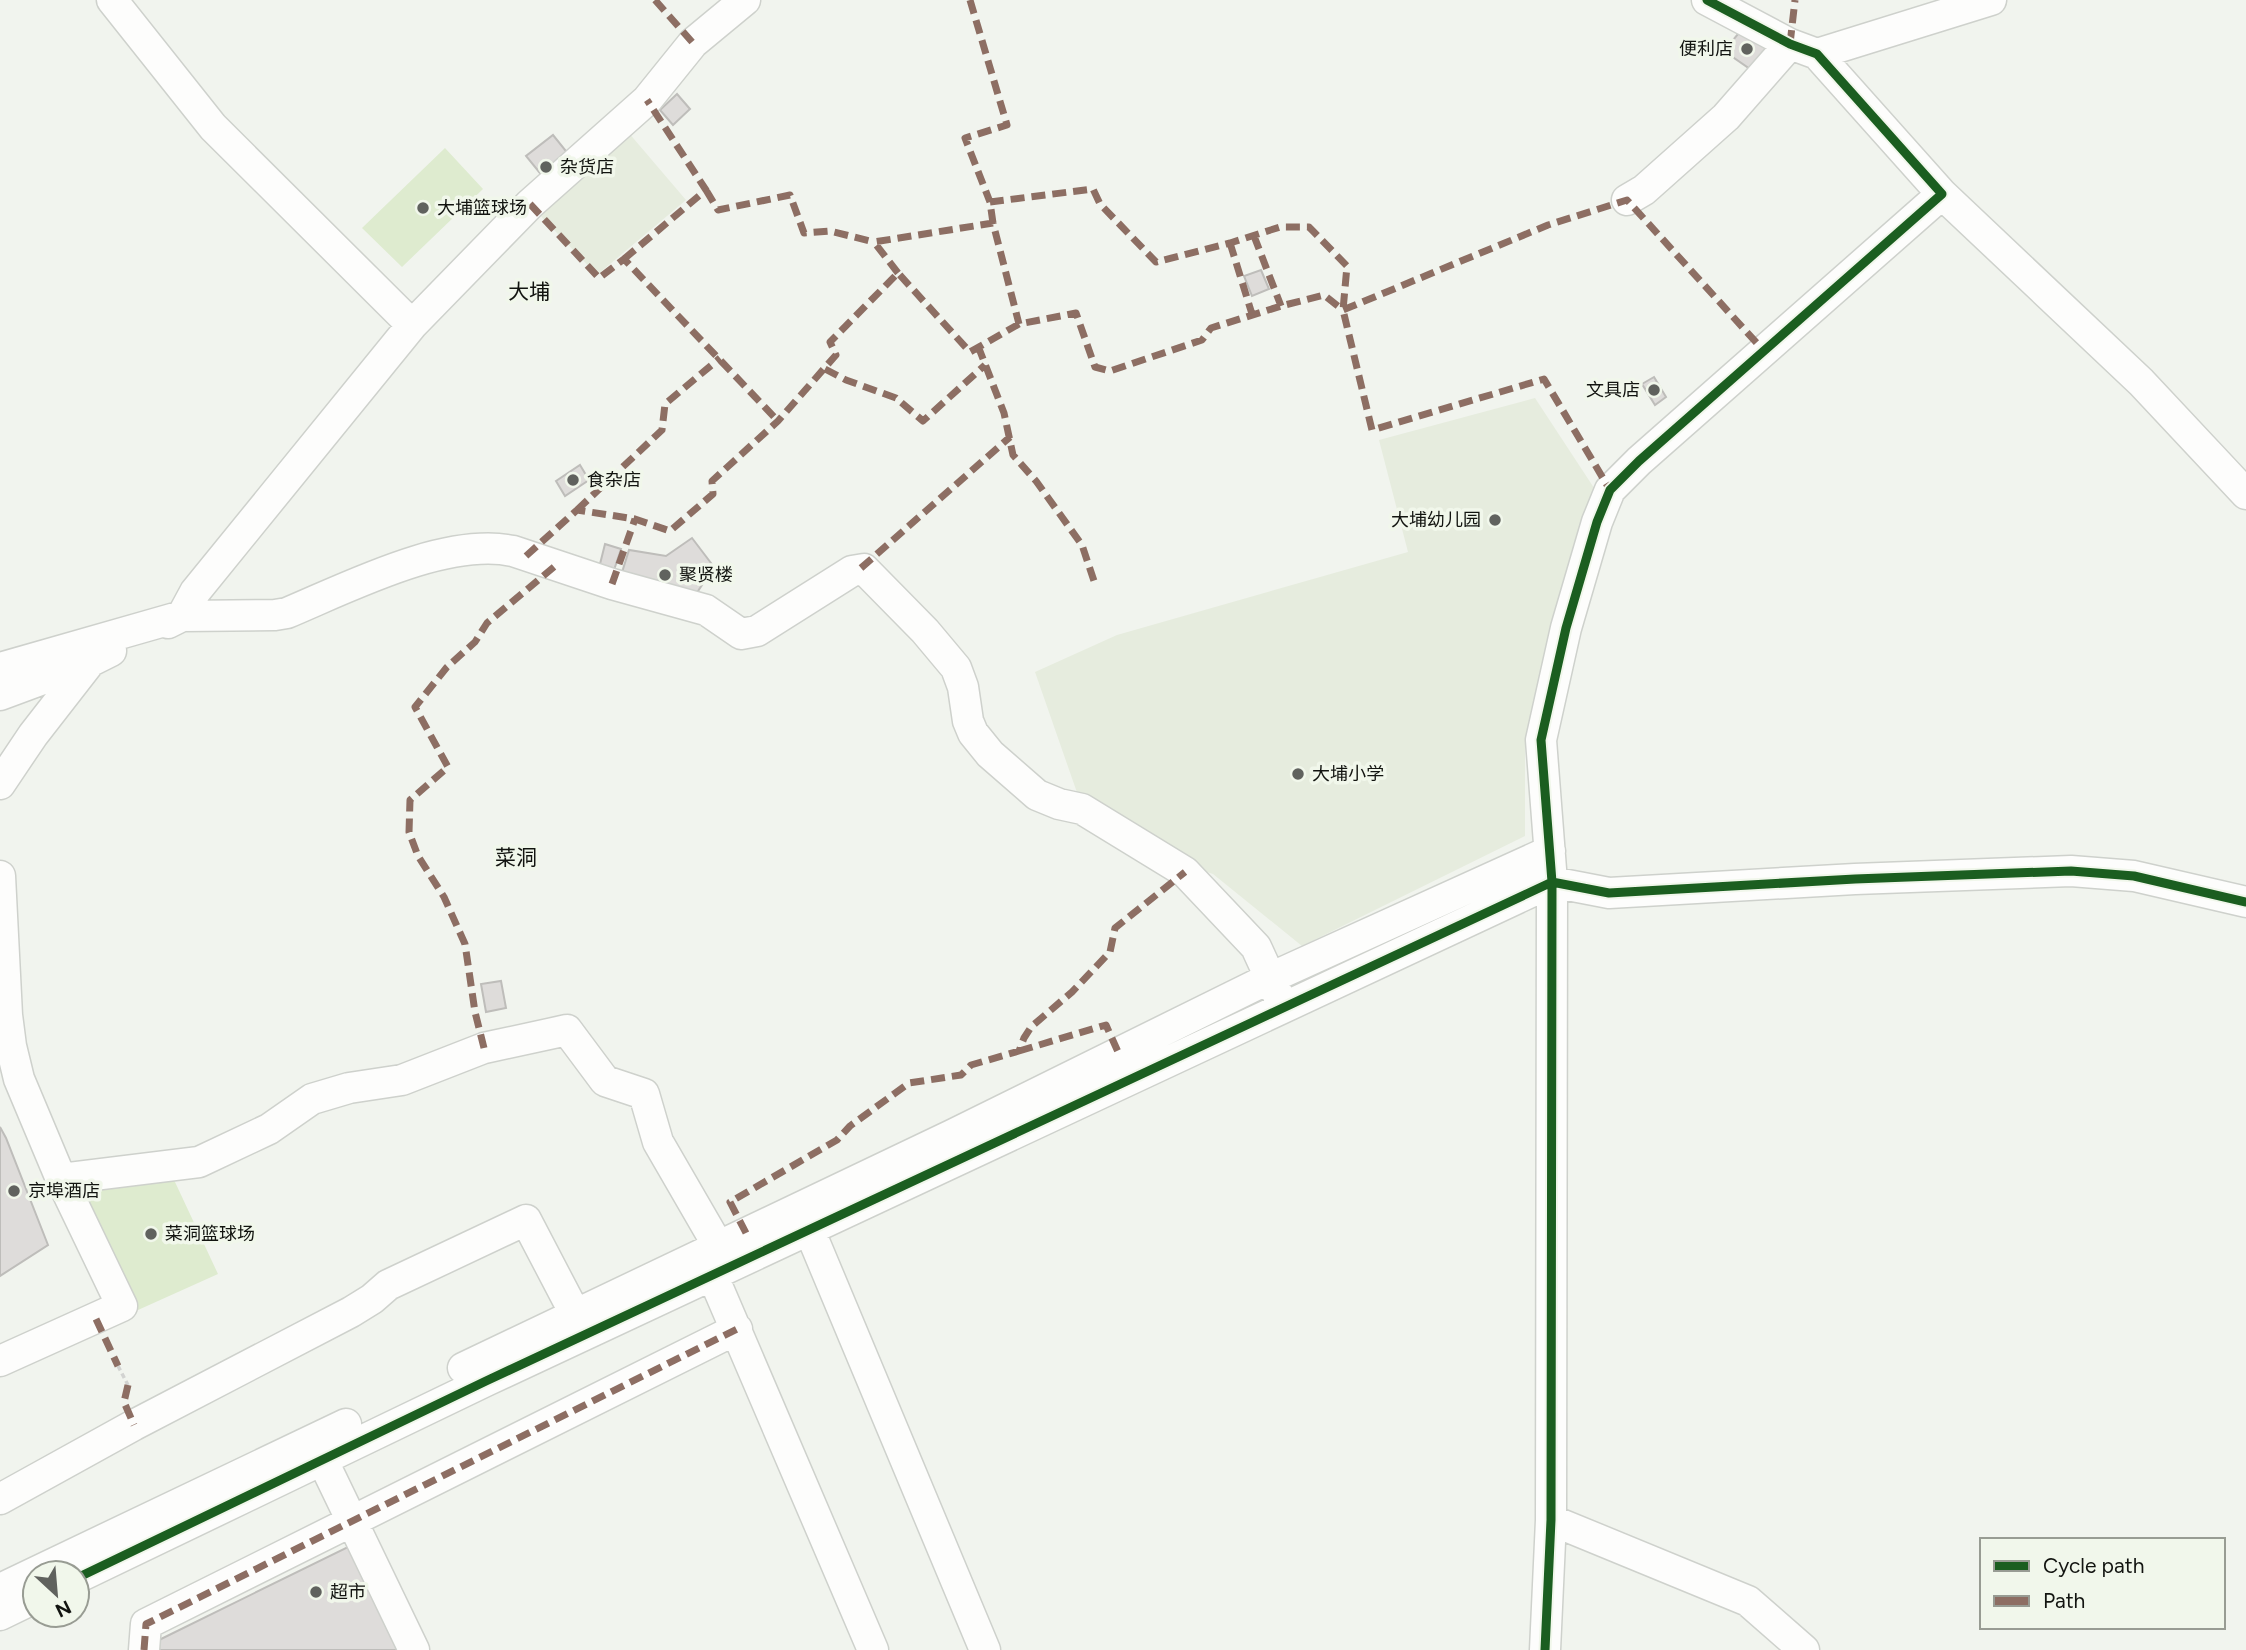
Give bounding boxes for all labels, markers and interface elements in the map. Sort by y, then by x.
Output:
place label: 便利店 [1679,38,1733,60]
marker: 便利店 [1739,41,1755,57]
place label: 杂货店 [560,156,614,178]
marker: 杂货店 [538,159,554,175]
place label: 大埔篮球场 [437,197,527,219]
marker: 大埔篮球场 [415,200,431,216]
district label: 大埔 [508,279,550,304]
place label: 文具店 [1586,379,1640,401]
marker: 文具店 [1646,382,1662,398]
place label: 食杂店 [587,469,641,491]
marker: 食杂店 [565,472,581,488]
place label: 大埔幼儿园 [1391,509,1481,531]
marker: 大埔幼儿园 [1487,512,1503,528]
place label: 聚贤楼 [679,564,733,586]
marker: 聚贤楼 [657,567,673,583]
place label: 大埔小学 [1312,763,1384,785]
marker: 大埔小学 [1290,766,1306,782]
district label: 菜洞 [495,845,537,870]
place label: 京埠酒店 [28,1180,100,1202]
marker: 京埠酒店 [6,1183,22,1199]
place label: 菜洞篮球场 [165,1223,255,1245]
marker: 菜洞篮球场 [143,1226,159,1242]
legend [1980,1538,2225,1629]
text: Cycle path [2043,1553,2144,1578]
north arrow [21,1559,91,1629]
place label: 超市 [330,1581,366,1603]
marker: 超市 [308,1584,324,1600]
text: Path [2043,1588,2085,1613]
text: N [52,1595,75,1622]

